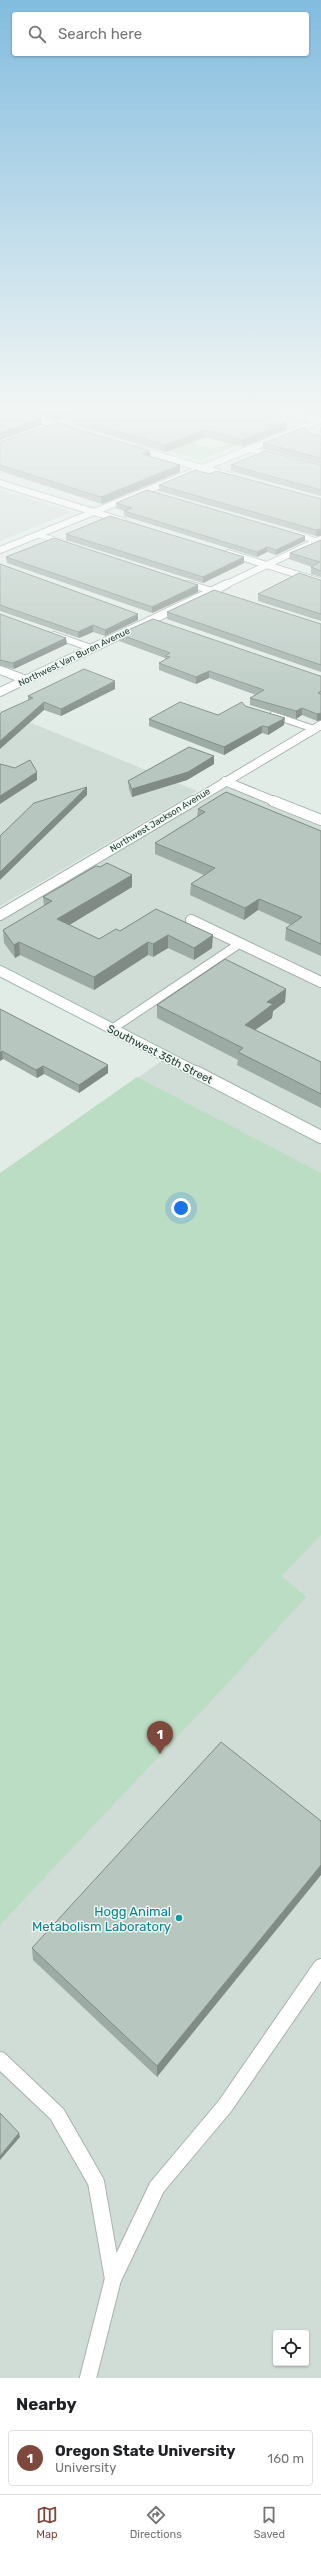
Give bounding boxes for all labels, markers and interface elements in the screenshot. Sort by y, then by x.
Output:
search box [12,12,309,56]
icon: search [26,23,48,45]
text: Search here [58,25,142,43]
street label: Northwest Van Buren Avenue [17,626,131,688]
street label: Northwest Jackson Avenue [108,786,212,854]
street label: Southwest 35th Street [105,1022,215,1087]
your location [171,1198,191,1218]
pin: 1 [147,1721,173,1754]
place label: Hogg Animal Metabolism Laboratory [32,1904,171,1934]
marker: Hogg Animal Metabolism Laboratory [174,1913,184,1923]
map controls [273,2330,309,2366]
button: locate [273,2330,309,2366]
text: Nearby [16,2394,77,2414]
text: Oregon State University [55,2442,235,2460]
text: 1 [27,2451,33,2466]
text: 160 m [268,2451,304,2466]
text: University [55,2460,116,2475]
tab: Map [36,2504,58,2541]
tab: Directions [130,2504,182,2541]
tab: Saved [254,2504,285,2541]

